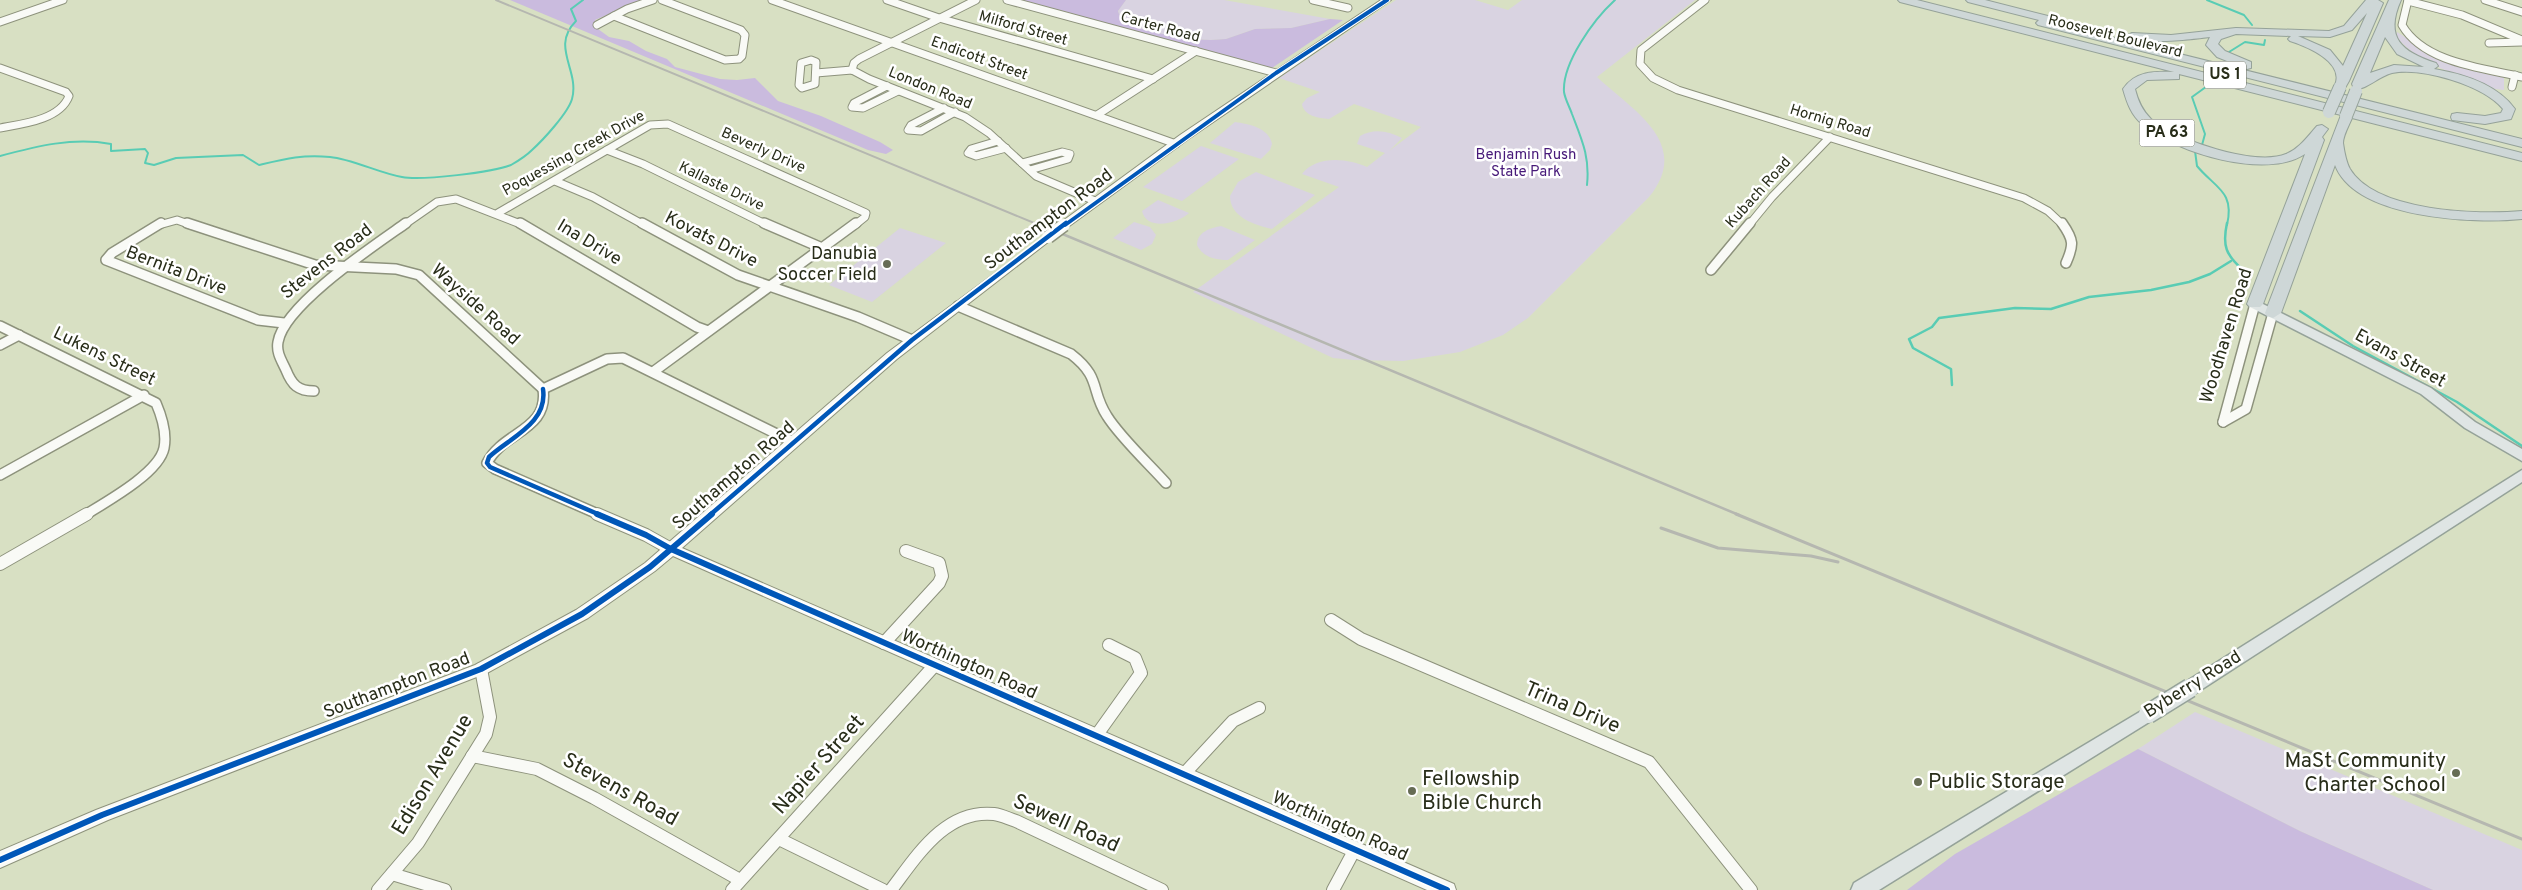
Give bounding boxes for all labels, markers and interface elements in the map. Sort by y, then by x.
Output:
street label: Milford Street [976,7,1070,51]
street label: Carter Road [1118,8,1202,48]
street label: Roosevelt Boulevard [2046,11,2184,63]
street label: Endicott Street [928,33,1030,85]
road number: US 1 [2204,62,2246,88]
street label: London Road [885,64,975,114]
street label: Hornig Road [1787,101,1873,143]
street label: Poquessing Creek Drive [499,107,649,201]
road number: PA 63 [2140,120,2194,146]
street label: Beverly Drive [718,124,808,178]
park label: Benjamin Rush State Park [1475,146,1577,182]
street label: Kubach Road [1722,153,1796,233]
street label: Kallaste Drive [675,158,767,216]
street label: Southampton Road [980,164,1118,276]
street label: Kovats Drive [661,207,761,273]
street label: Ina Drive [552,215,626,271]
street label: Stevens Road [277,219,377,305]
street label: Bernita Drive [122,241,230,301]
place label: Danubia Soccer Field [778,243,877,287]
marker: Danubia Soccer Field [881,258,893,270]
street label: Wayside Road [426,259,524,351]
street label: Woodhaven Road [2196,266,2258,406]
street label: Lukens Street [49,322,159,392]
street label: Evans Street [2350,325,2450,393]
street label: Southampton Road [668,416,800,536]
street label: Worthington Road [897,625,1041,705]
street label: Byberry Road [2140,646,2246,724]
street label: Southampton Road [320,647,474,725]
street label: Trina Drive [1520,676,1624,740]
street label: Napier Street [767,709,871,821]
street label: Edison Avenue [386,710,480,840]
street label: Stevens Road [557,747,683,833]
place label: MaSt Community Charter School [2285,748,2446,799]
place label: Fellowship Bible Church [1422,766,1542,817]
marker: MaSt Community Charter School [2450,767,2462,779]
place label: Public Storage [1928,769,2065,796]
marker: Public Storage [1912,776,1924,788]
marker: Fellowship Bible Church [1406,785,1418,797]
street label: Worthington Road [1268,787,1412,867]
street label: Sewell Road [1008,788,1124,860]

